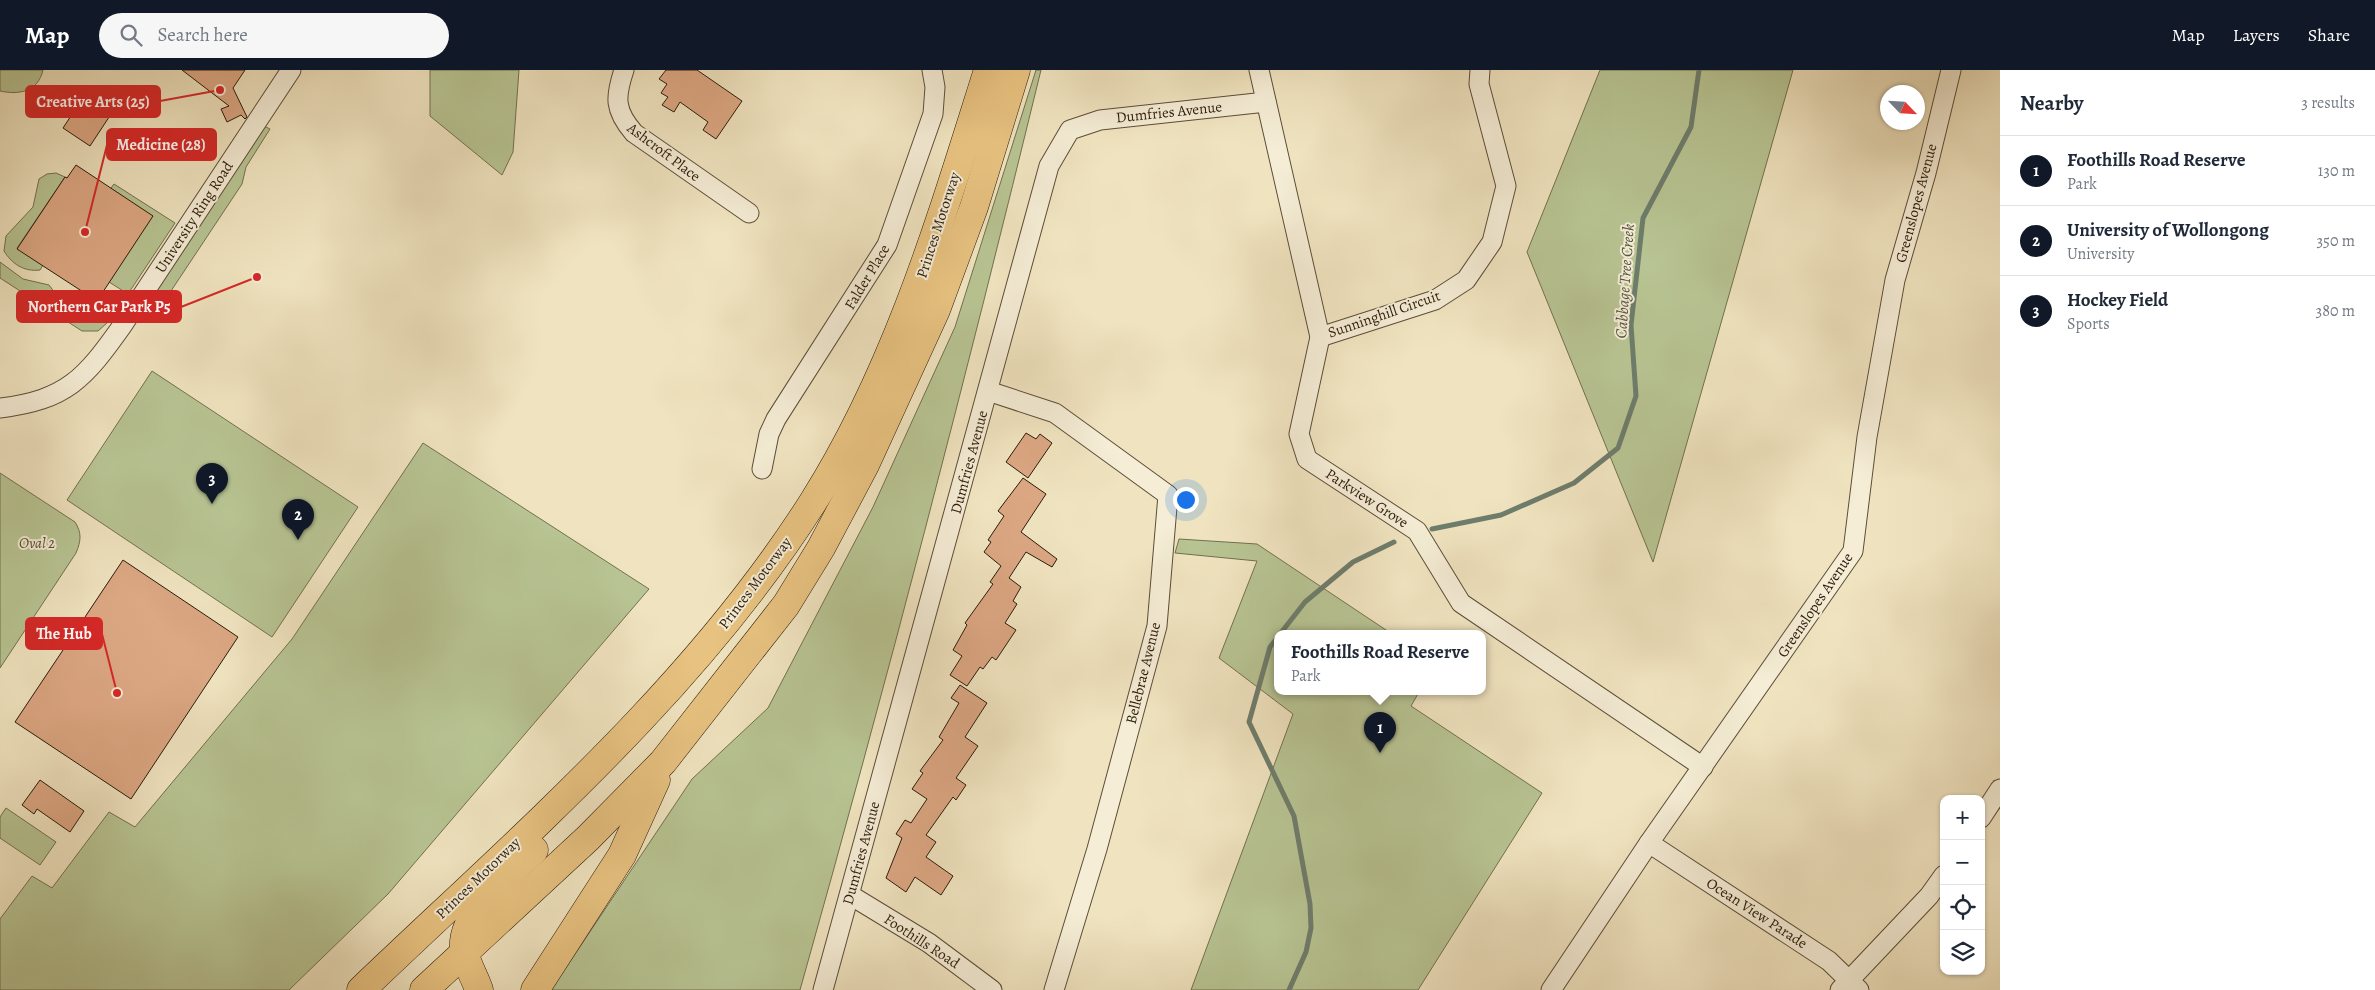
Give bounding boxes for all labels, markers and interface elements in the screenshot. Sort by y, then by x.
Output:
search box [99,13,449,58]
text: Map [25,19,69,51]
icon: search [117,21,145,49]
text: Search here [157,22,248,48]
text: Map [2172,23,2205,47]
text: Layers [2233,23,2280,47]
text: Share [2308,23,2350,47]
north arrow [1880,85,1925,130]
callout: Creative Arts (25) [26,86,160,117]
text: Nearby [2020,89,2083,117]
text: Creative Arts (25) [36,91,150,113]
text: 3 results [2301,92,2355,114]
street label: Dumfries Avenue [1115,96,1223,128]
street label: Ashcroft Place [623,117,705,186]
callout: Medicine (28) [107,129,216,160]
text: Medicine (28) [116,134,206,156]
street label: Greenslopes Avenue [1890,141,1942,265]
text: Foothills Road Reserve [2067,147,2245,173]
street label: University Ring Road [150,157,238,277]
text: 1 [2033,160,2039,182]
text: 130 m [2318,160,2355,182]
street label: Princes Motorway [911,169,965,280]
text: Park [2067,173,2097,195]
text: University of Wollongong [2067,217,2269,243]
water label: Cabbage Tree Creek [1610,223,1640,339]
text: 2 [2032,230,2040,252]
text: 350 m [2316,230,2355,252]
street label: Falder Place [840,240,894,313]
text: University [2067,243,2134,265]
street label: Sunninghill Circuit [1325,285,1443,343]
text: Hockey Field [2067,287,2168,313]
callout: Northern Car Park P5 [17,291,181,322]
text: Northern Car Park P5 [27,296,171,318]
text: 3 [2033,300,2039,322]
text: 380 m [2316,300,2355,322]
text: Sports [2067,313,2110,335]
street label: Dumfries Avenue [946,408,993,516]
pin: 3 [196,463,228,504]
street label: Parkview Grove [1322,464,1413,532]
your location [1173,487,1199,513]
pin: 2 [282,499,314,540]
park label: Oval 2 [19,533,55,553]
street label: Princes Motorway [714,533,796,633]
street label: Greenslopes Avenue [1772,548,1858,661]
callout: The Hub [26,618,102,649]
street label: Bellebrae Avenue [1121,620,1165,726]
text: The Hub [36,623,92,645]
popup [1274,630,1486,695]
text: Foothills Road Reserve [1291,639,1469,665]
text: Park [1291,665,1321,687]
pin: 1 [1364,712,1396,753]
map controls [1940,795,1985,975]
button: + [1940,795,1985,840]
street label: Dumfries Avenue [838,799,885,907]
street label: Princes Motorway [431,832,525,923]
button: − [1940,840,1985,885]
street label: Ocean View Parade [1703,873,1812,953]
button: locate [1940,885,1985,930]
street label: Foothills Road [880,909,965,974]
button: layers [1940,930,1985,975]

